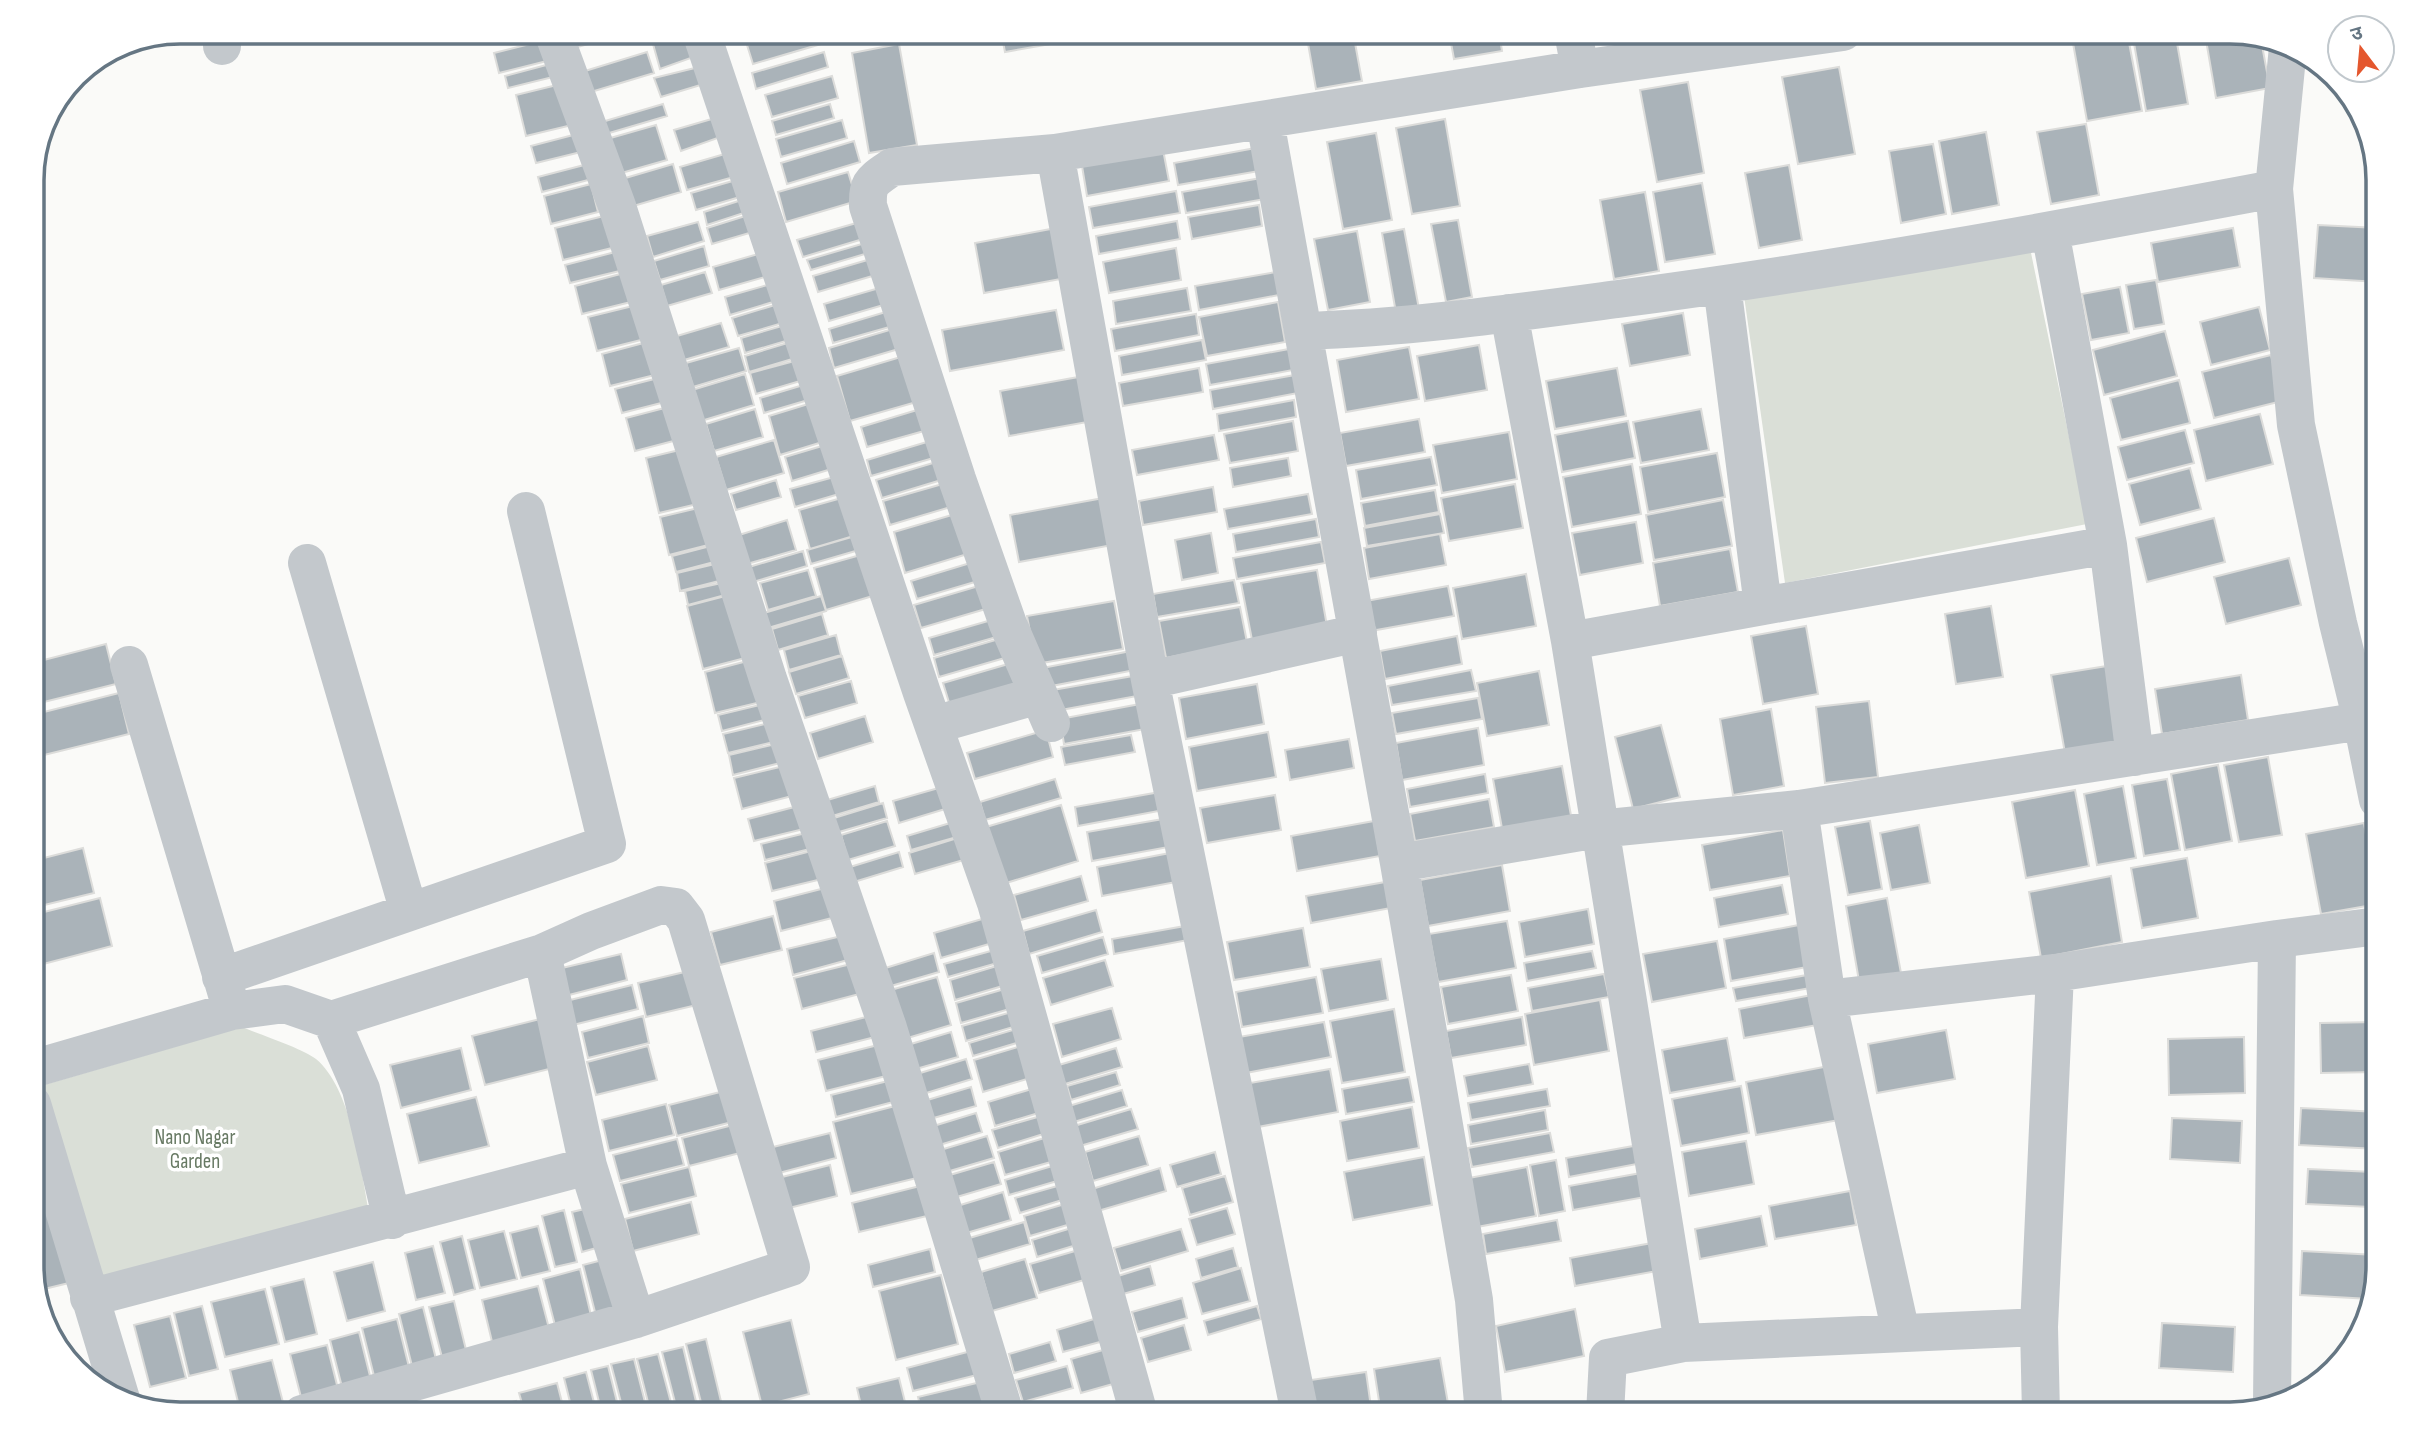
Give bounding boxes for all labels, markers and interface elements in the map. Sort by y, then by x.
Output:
north arrow [2326,14,2396,84]
text: उ [2348,21,2366,47]
park label: Nano Nagar Garden [155,1125,235,1174]

